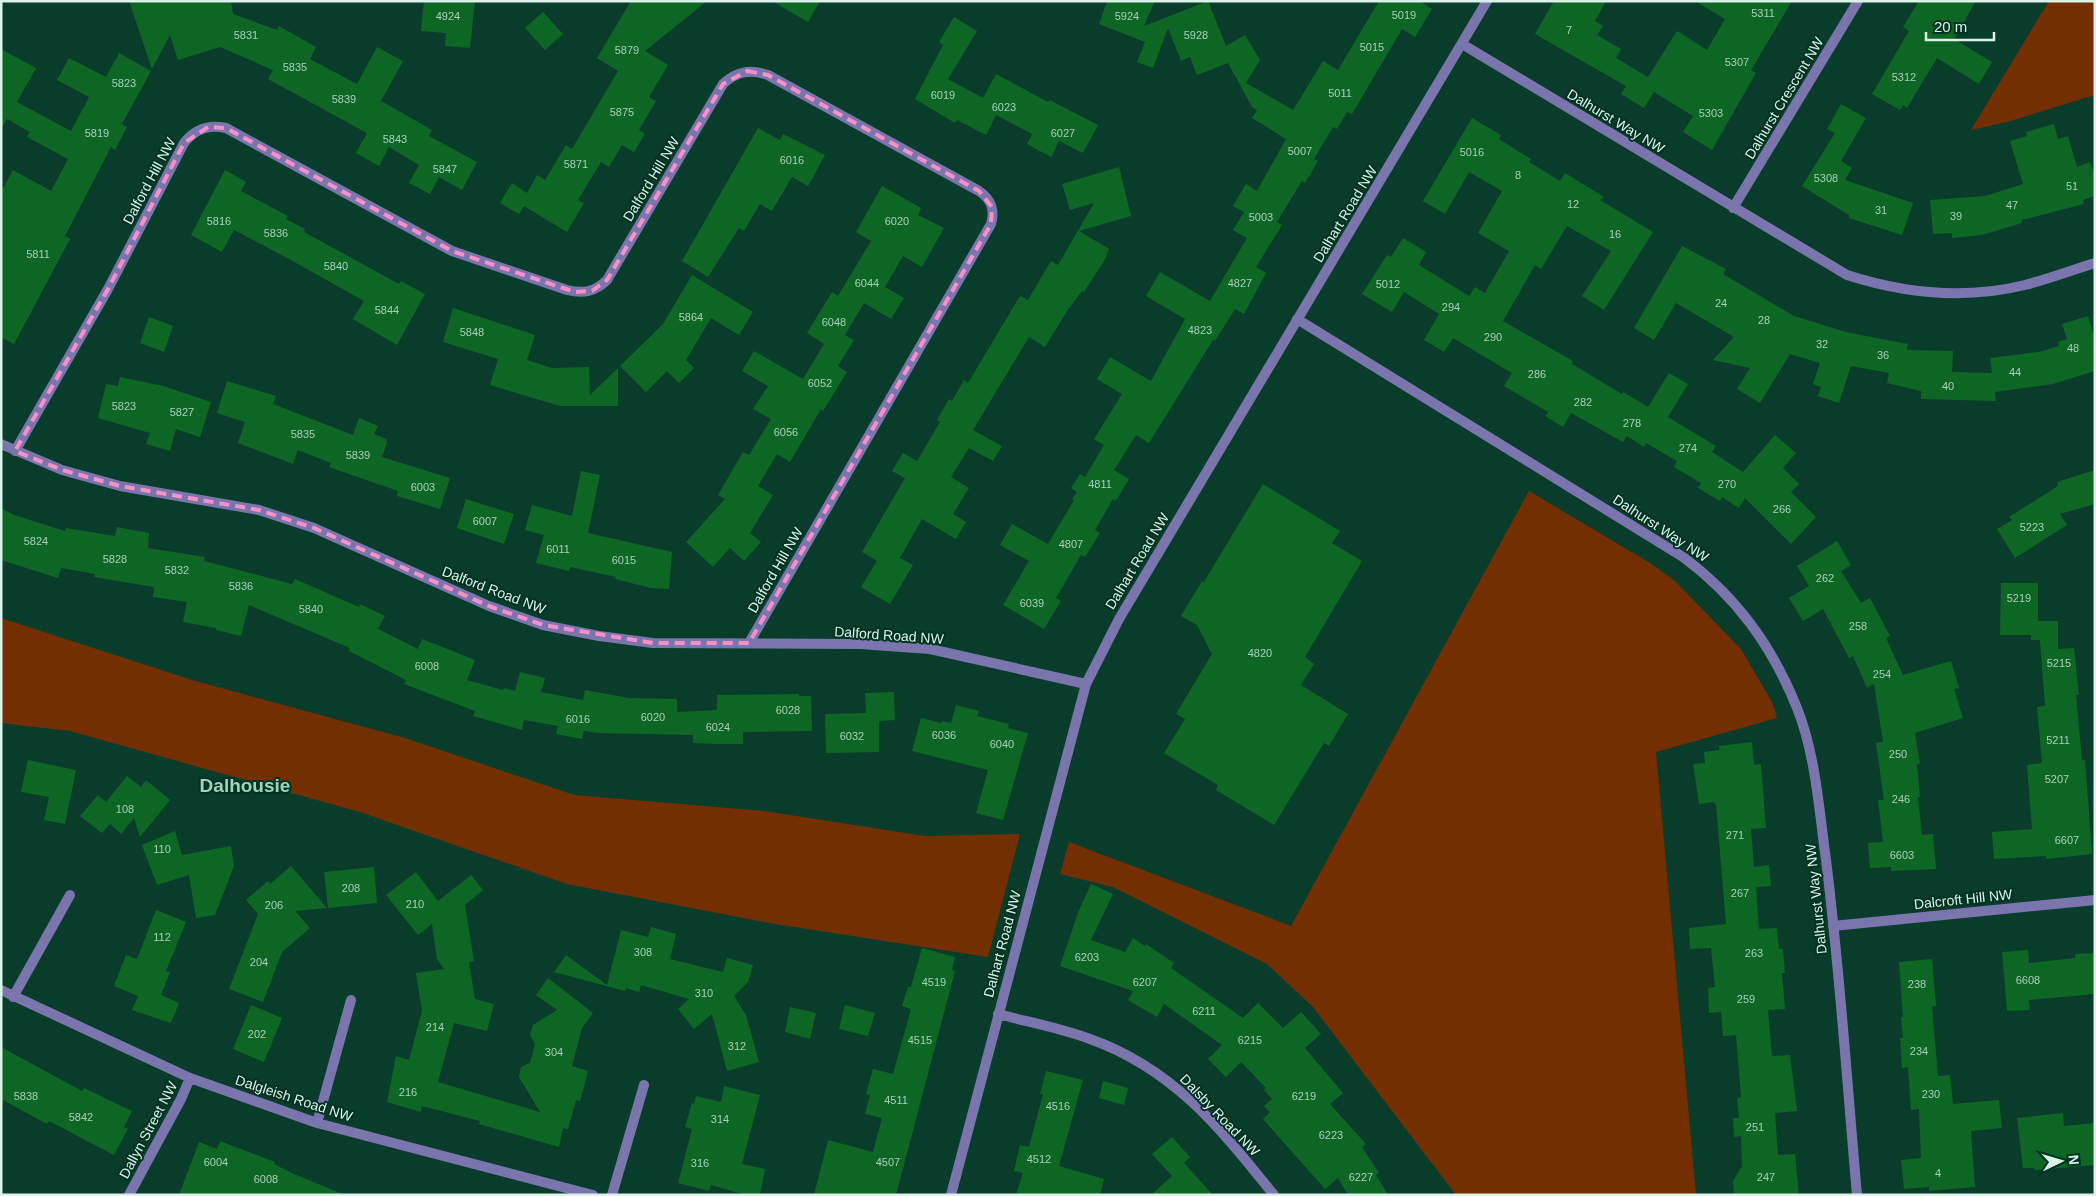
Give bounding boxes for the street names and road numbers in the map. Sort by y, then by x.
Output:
street label: Dalhurst Crescent NW [1741,34,1827,162]
street label: Dalhurst Way NW [1564,86,1668,157]
street label: Dalford Hill NW [620,133,683,224]
street label: Dalford Hill NW [119,134,179,227]
street label: Dalhart Road NW [1310,162,1381,265]
street label: Dalhurst Way NW [1610,491,1712,565]
street label: Dalhart Road NW [1102,509,1173,612]
street label: Dalford Hill NW [744,524,806,615]
street label: Dalford Road NW [440,563,549,617]
street label: Dalford Road NW [834,623,945,647]
street label: Dalhurst Way NW [1802,842,1830,955]
street label: Dalcroft Hill NW [1913,886,2014,912]
street label: Dalhart Road NW [980,888,1024,999]
street label: Dalsby Road NW [1177,1071,1264,1160]
street label: Dalgleish Road NW [233,1072,355,1125]
street label: Dallyn Street NW [116,1078,181,1181]

